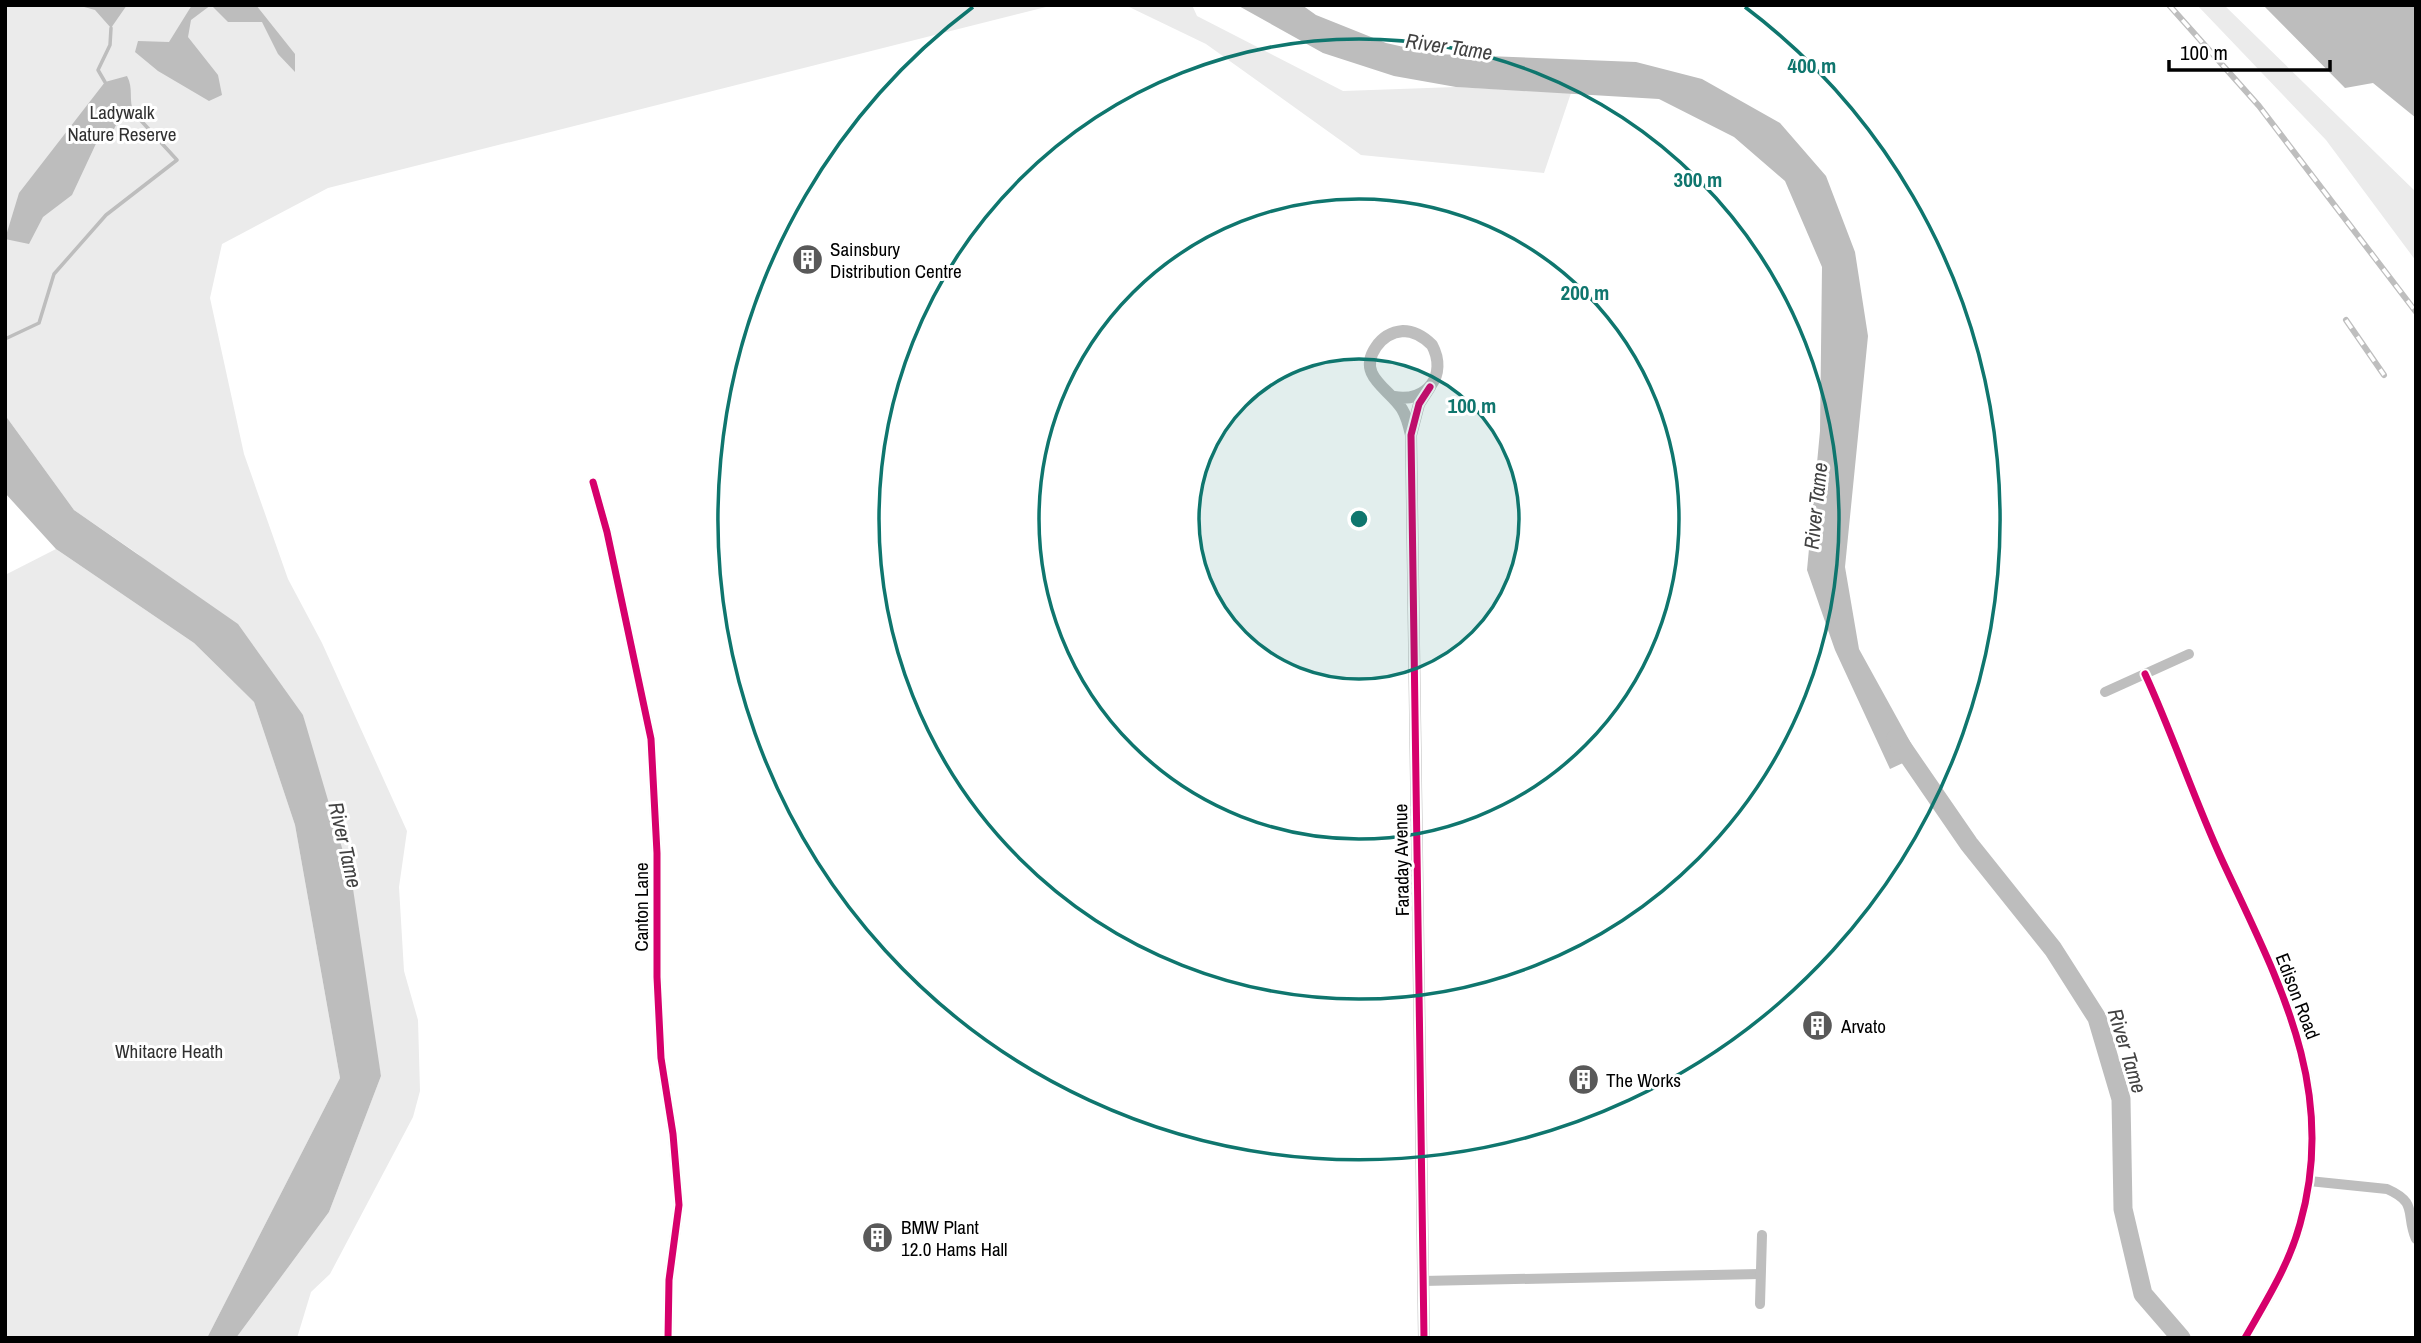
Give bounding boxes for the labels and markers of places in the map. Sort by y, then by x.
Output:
place label: Sainsbury Distribution Centre [830,236,962,284]
building icon: Sainsbury Distribution Centre [790,243,824,277]
centre of rings [1347,507,1371,531]
building icon: Arvato [1801,1009,1835,1043]
place label: Arvato [1840,1013,1886,1039]
building icon: The Works [1566,1063,1600,1097]
place label: The Works [1606,1067,1681,1093]
place label: BMW Plant 12.0 Hams Hall [901,1214,1008,1262]
building icon: BMW Plant 12.0 Hams Hall [861,1221,895,1255]

